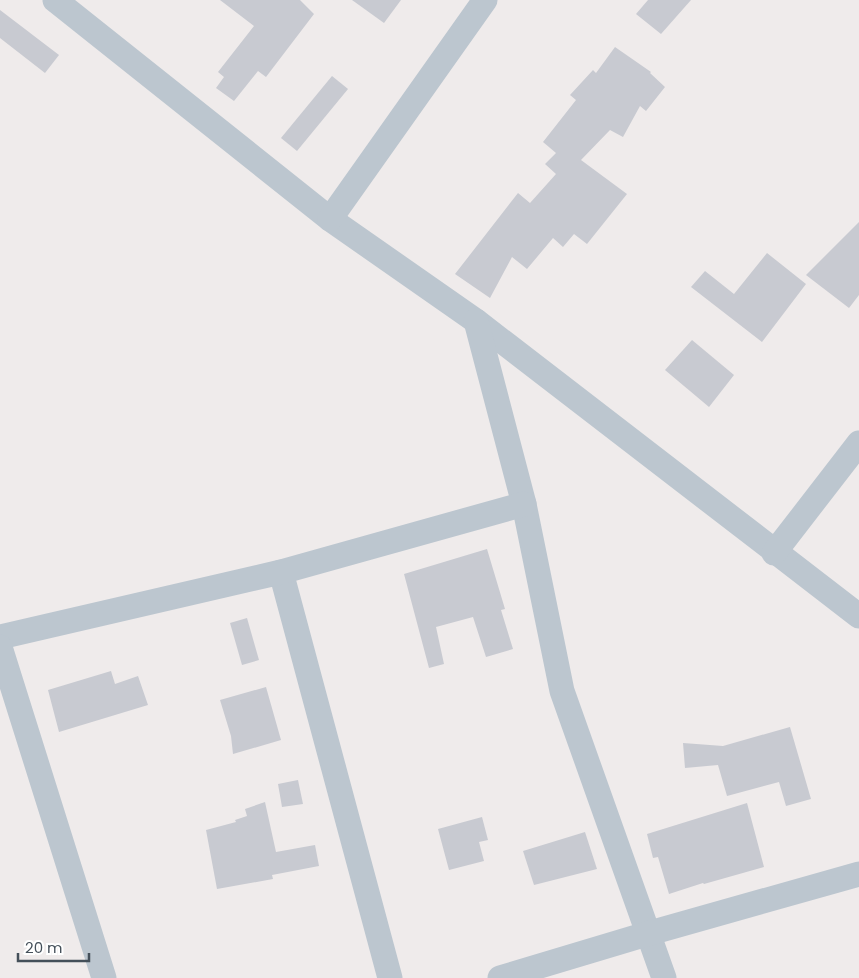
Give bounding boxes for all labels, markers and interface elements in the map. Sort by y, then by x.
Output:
scale bar [18,930,89,962]
text: 20 m [25,937,63,958]

